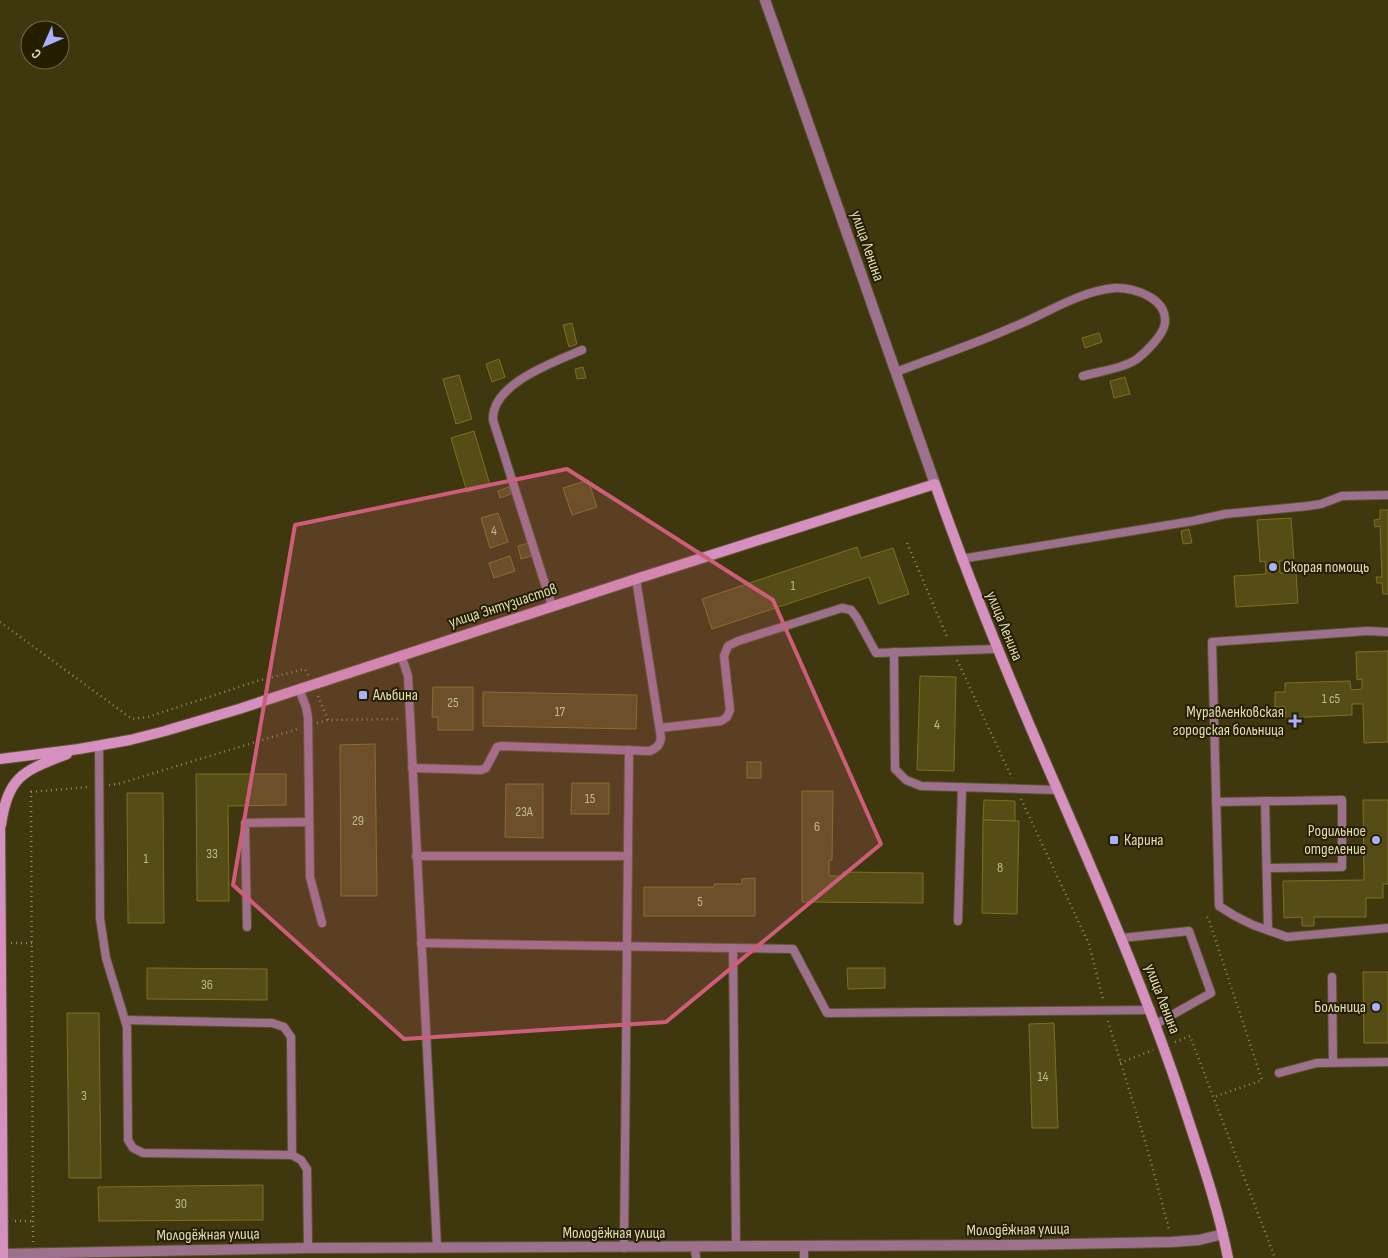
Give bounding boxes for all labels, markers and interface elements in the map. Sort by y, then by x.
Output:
north arrow [20,20,70,70]
text: С [28,45,45,62]
street label: улица Ленина [846,208,888,284]
house number: 4 [491,522,497,539]
place label: Скорая помощь [1283,558,1369,577]
marker: Скорая помощь [1267,561,1279,573]
house number: 1 [791,577,796,594]
street label: улица Энтузиастов [446,580,560,632]
street label: улица Ленина [981,588,1027,664]
place label: Альбина [372,686,418,705]
marker: Альбина [357,689,369,701]
house number: 1 с5 [1322,690,1341,707]
house number: 25 [447,694,459,711]
house number: 17 [555,703,566,720]
place label: Муравленковская городская больница [1173,703,1284,740]
marker: Муравленковская городская больница [1288,714,1302,728]
house number: 4 [934,716,940,733]
house number: 15 [585,790,596,807]
house number: 23А [515,803,534,820]
house number: 29 [352,812,364,829]
house number: 6 [814,818,820,835]
place label: Родильное отделение [1304,822,1366,859]
place label: Карина [1124,831,1164,850]
marker: Карина [1108,834,1120,846]
marker: Родильное отделение [1370,834,1382,846]
house number: 33 [206,845,218,862]
house number: 1 [144,850,149,867]
house number: 8 [997,859,1003,876]
house number: 5 [697,893,703,910]
street label: улица Ленина [1140,961,1184,1037]
house number: 36 [201,976,213,993]
place label: Больница [1314,998,1366,1017]
marker: Больница [1370,1001,1382,1013]
house number: 14 [1038,1068,1049,1085]
house number: 3 [81,1087,87,1104]
house number: 30 [175,1195,187,1212]
street label: Молодёжная улица [966,1220,1070,1240]
street label: Молодёжная улица [563,1224,666,1243]
street label: Молодёжная улица [156,1225,260,1245]

